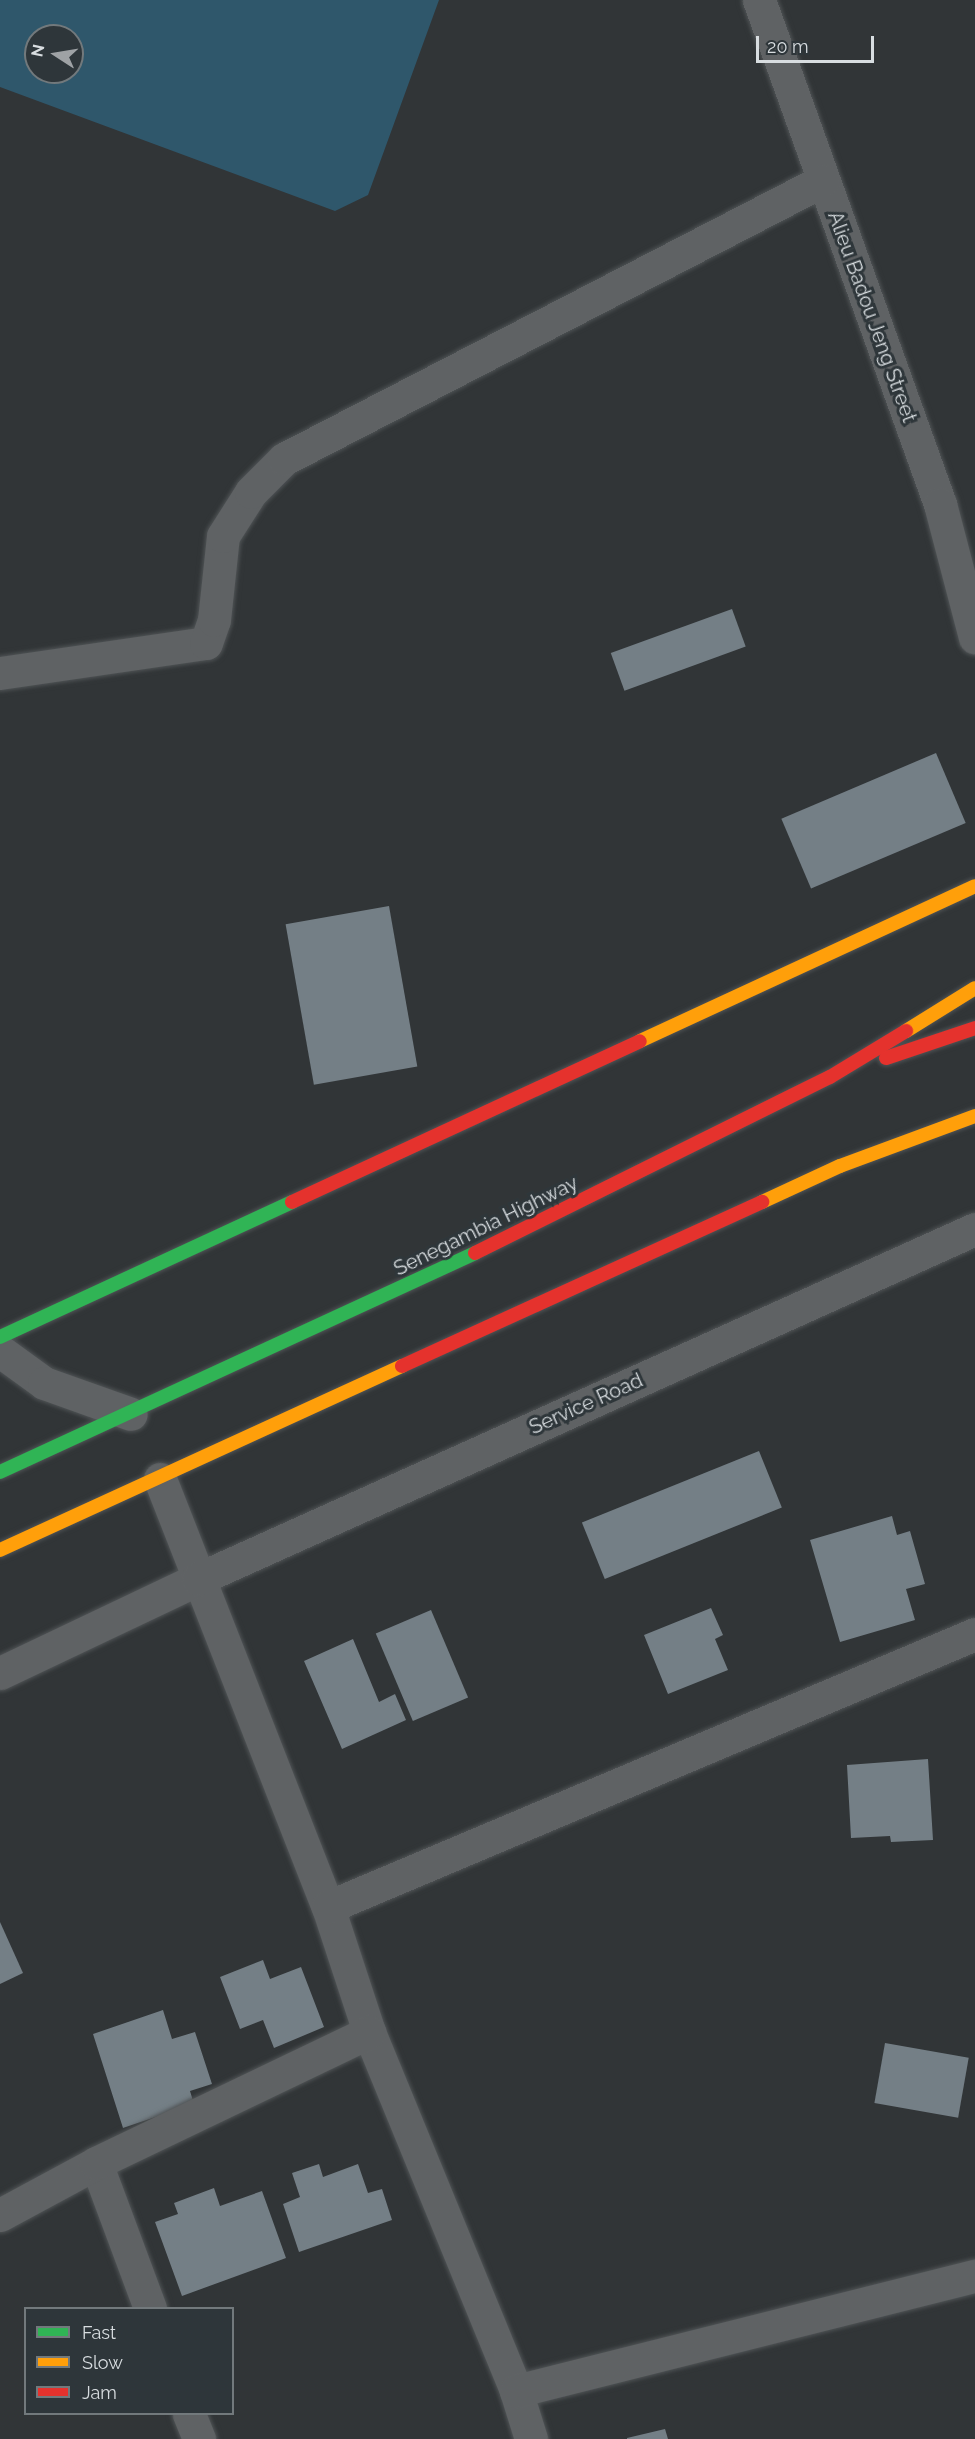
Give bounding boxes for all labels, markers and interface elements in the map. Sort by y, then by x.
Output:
north arrow [24,24,84,84]
scale bar [759,24,878,62]
text: 20 m [767,36,809,57]
text: N [27,43,48,59]
street label: Alieu Badou Jeng Street [823,208,921,426]
street label: Senegambia Highway [390,1171,582,1281]
street label: Service Road [526,1368,646,1440]
legend [24,2307,234,2415]
text: Fast [82,2322,116,2343]
text: Slow [82,2352,123,2373]
text: Jam [82,2382,117,2403]

